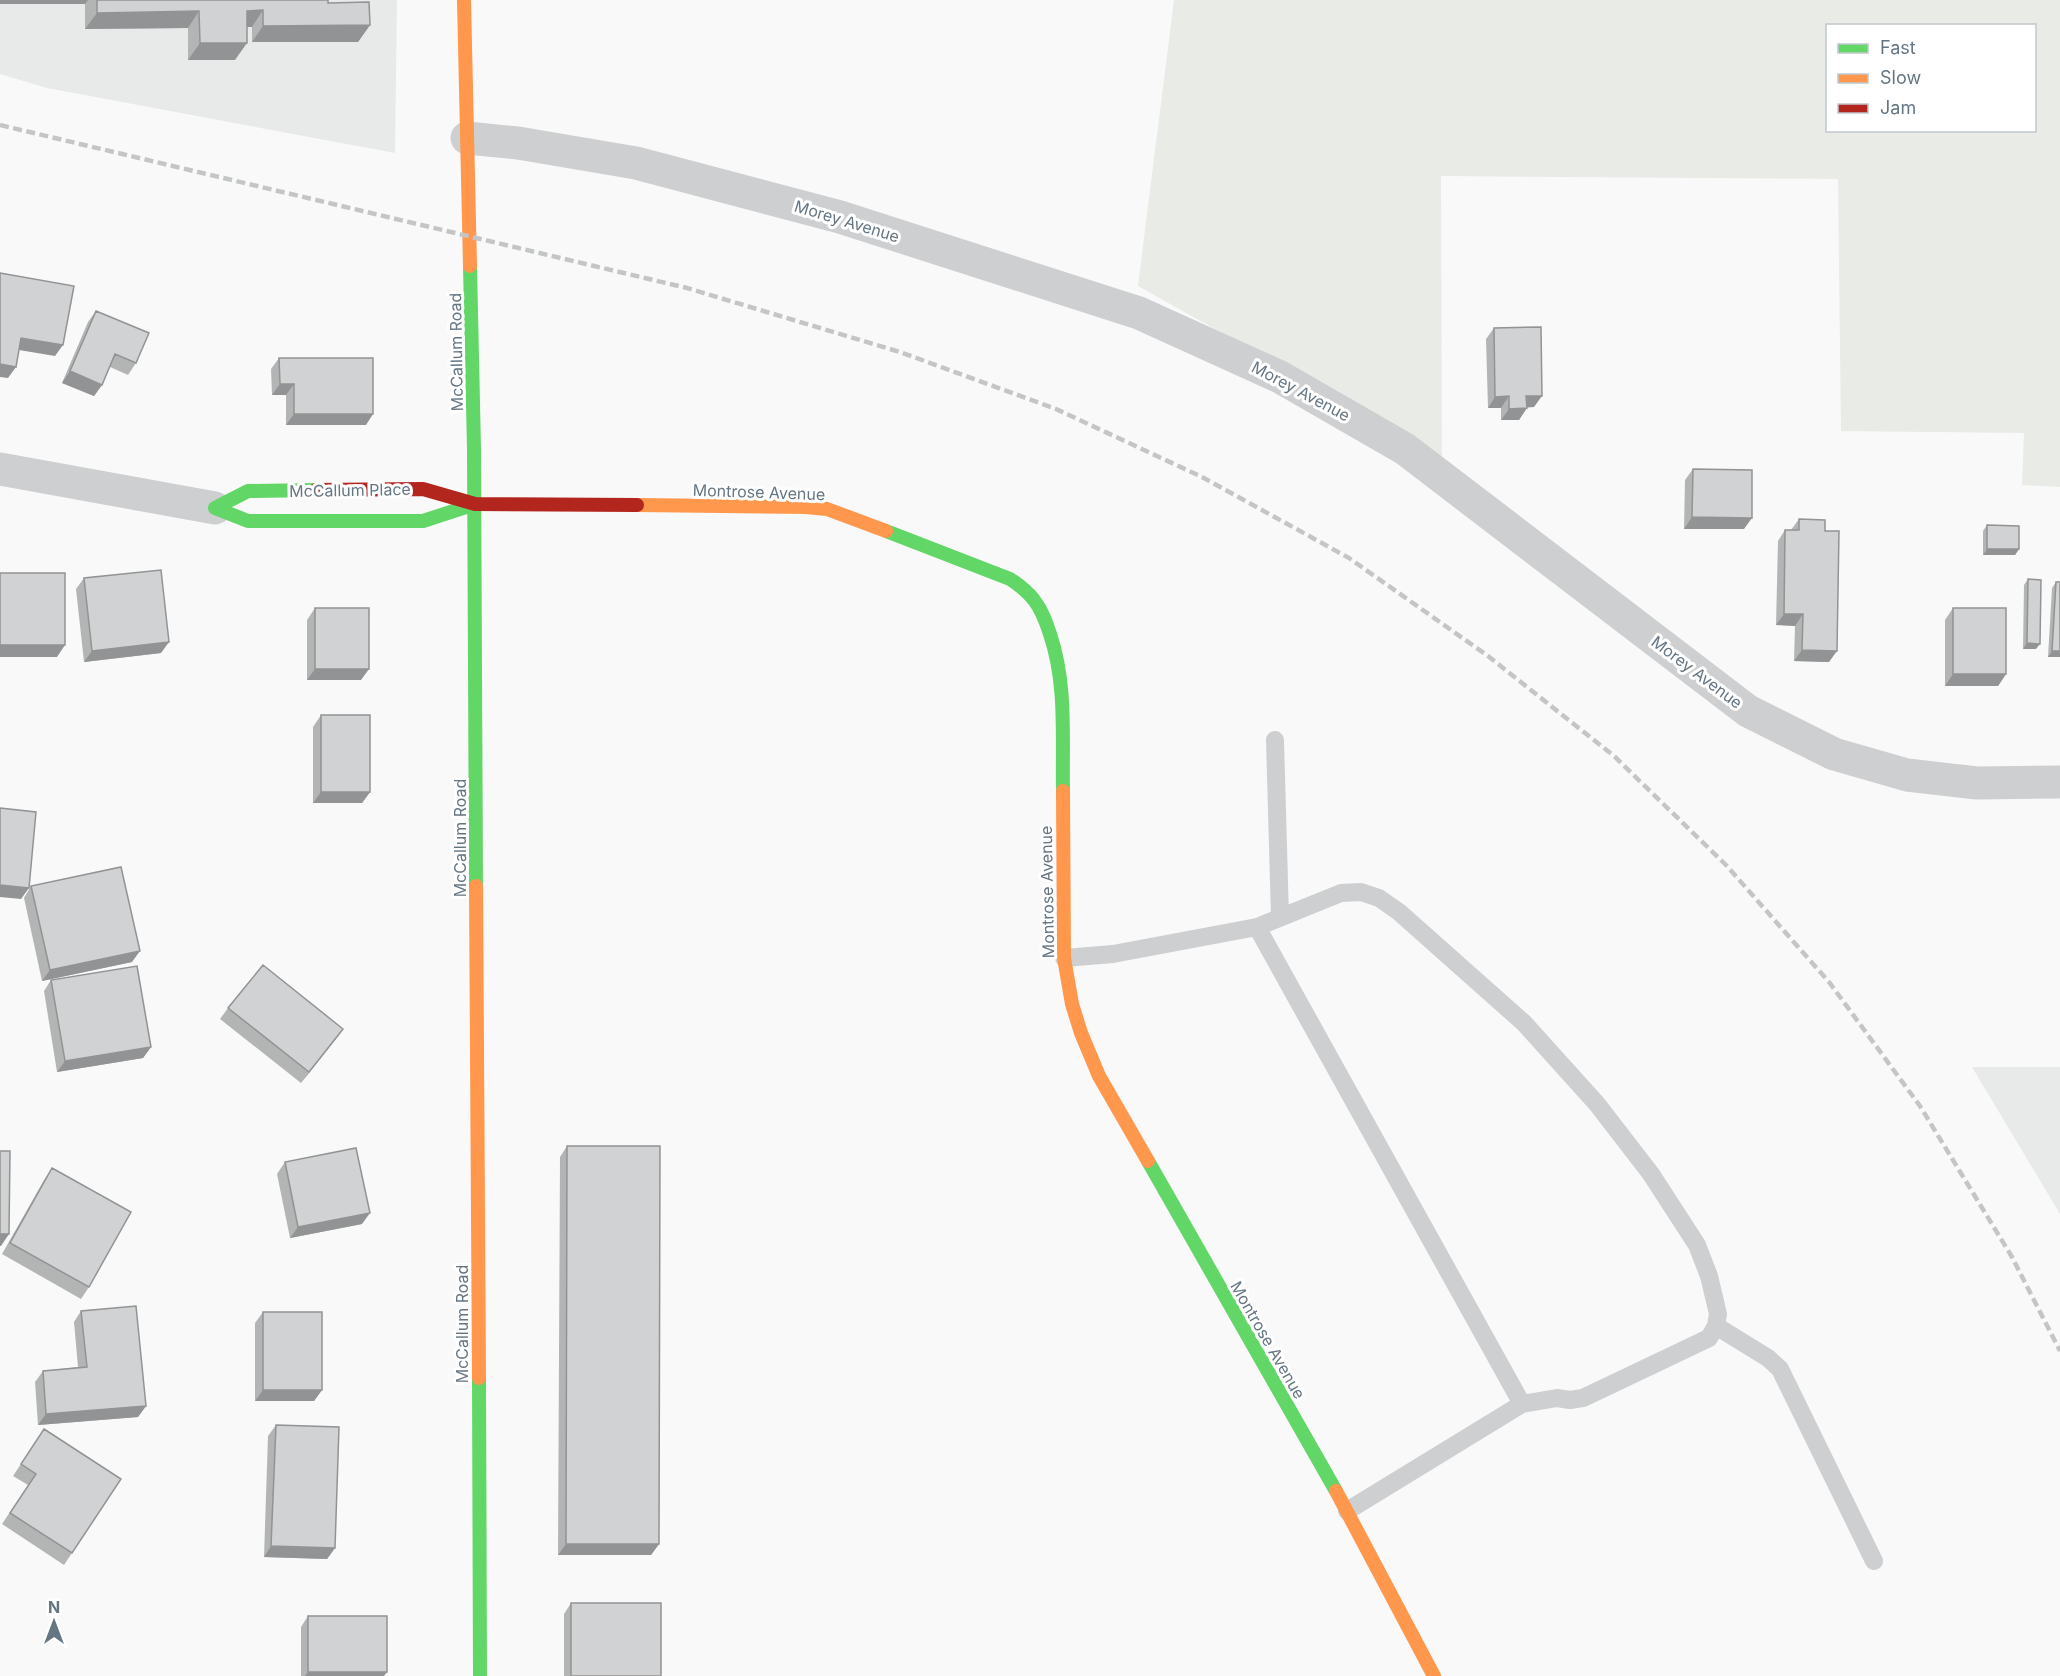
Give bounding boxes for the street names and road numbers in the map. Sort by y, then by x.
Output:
street label: Morey Avenue [792,196,902,246]
street label: McCallum Road [445,293,467,411]
street label: Morey Avenue [1248,357,1354,425]
street label: McCallum Place [289,479,411,501]
street label: Montrose Avenue [692,480,826,504]
street label: Morey Avenue [1648,631,1746,713]
street label: McCallum Road [450,779,470,897]
street label: Montrose Avenue [1036,826,1058,958]
street label: McCallum Road [452,1265,472,1383]
street label: Montrose Avenue [1226,1278,1310,1402]

